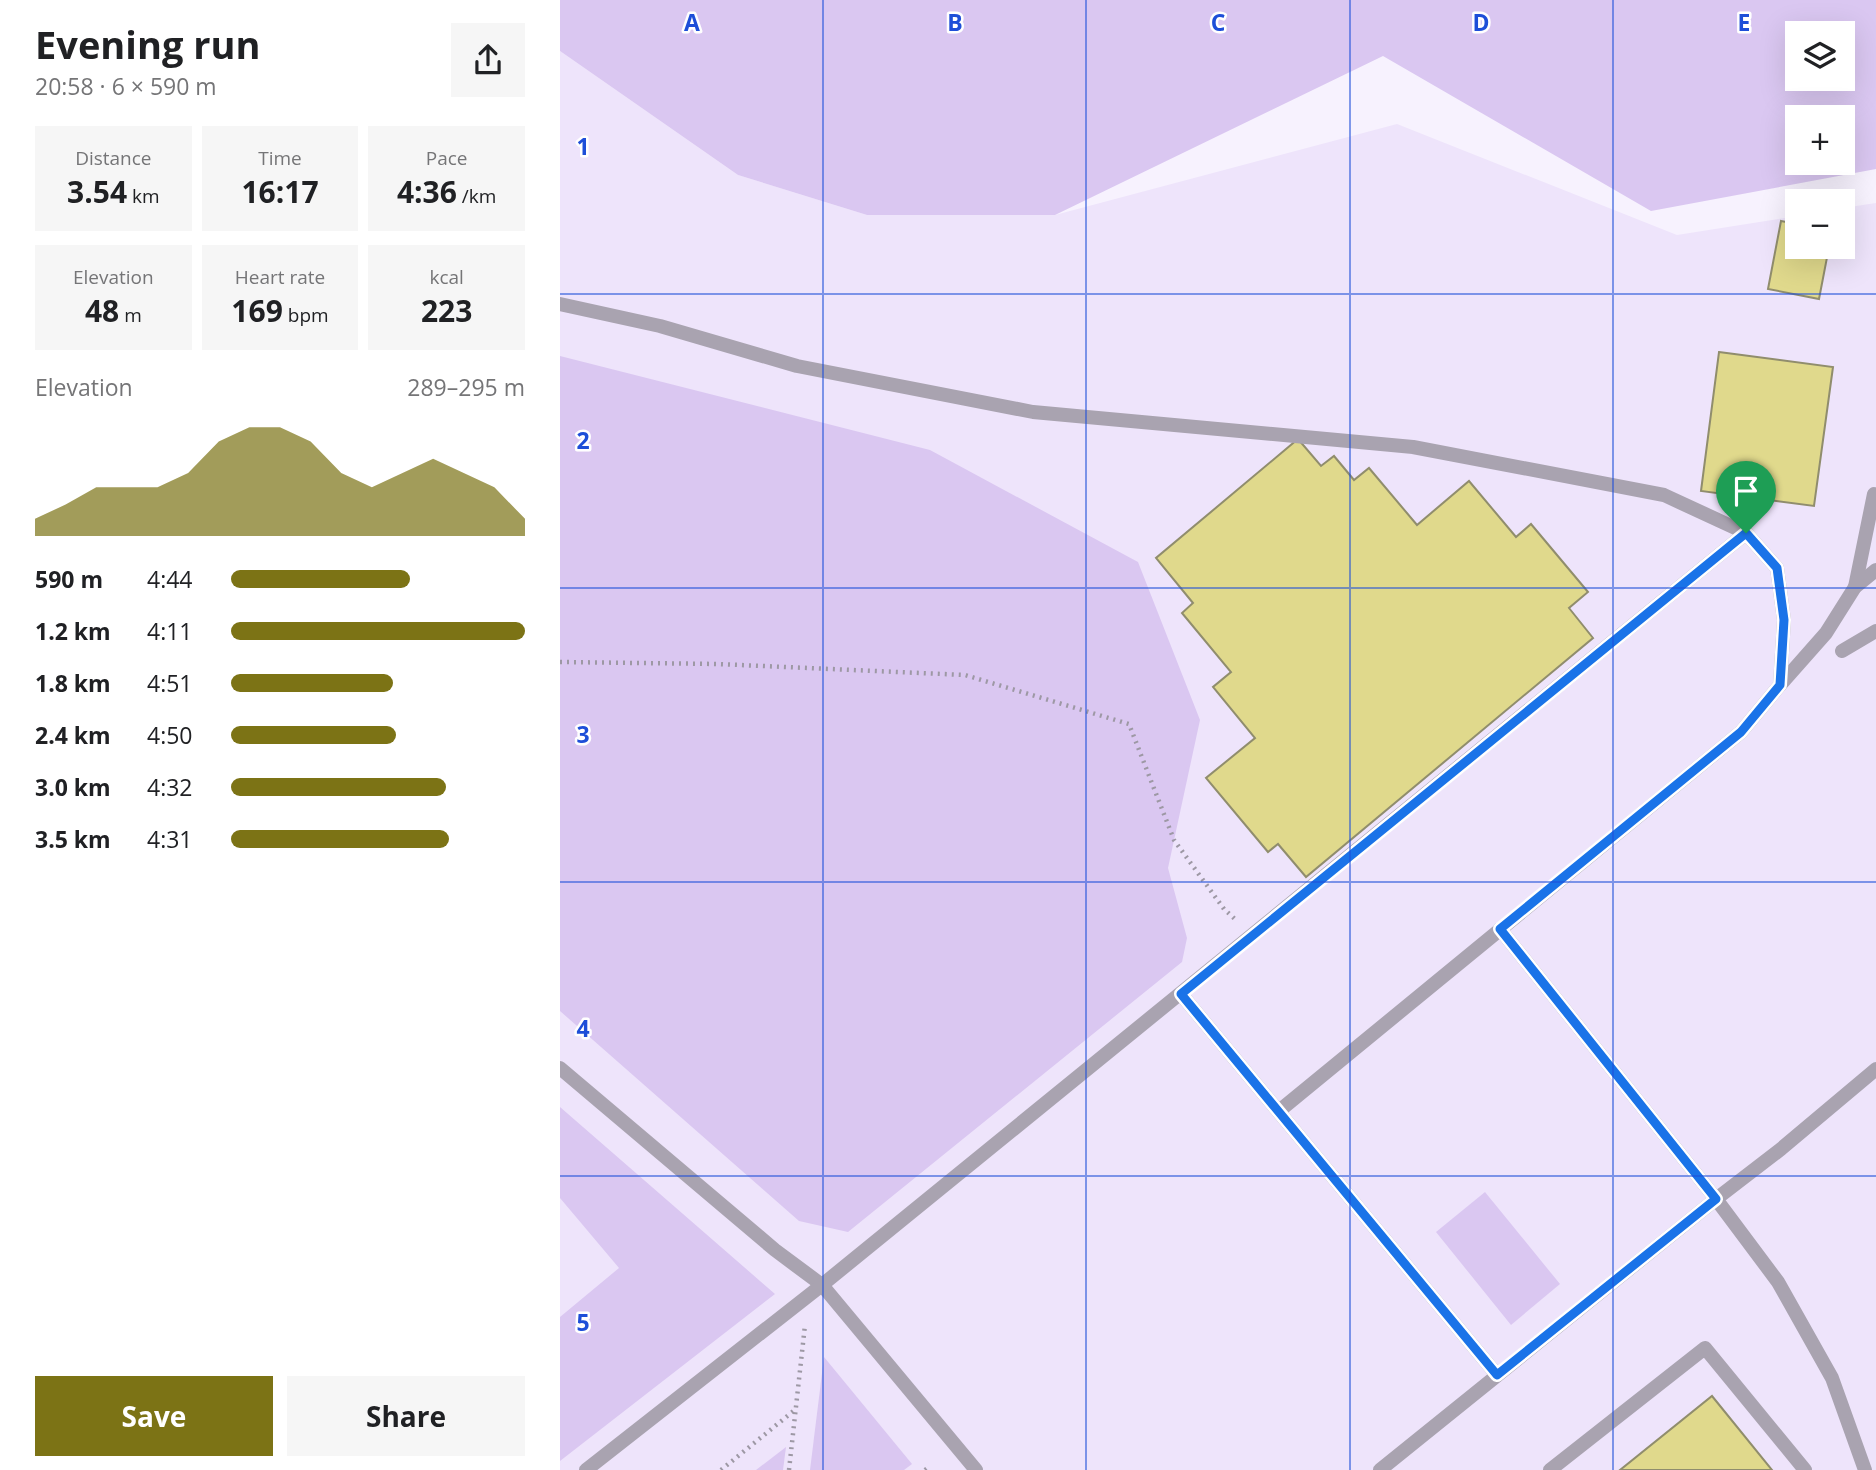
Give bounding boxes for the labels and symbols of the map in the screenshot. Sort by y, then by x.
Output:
text: A [684,6,700,38]
text: B [947,6,963,38]
text: C [1211,6,1225,38]
text: D [1472,6,1490,38]
text: E [1738,6,1750,38]
text: 1 [576,130,590,162]
text: 2 [576,424,590,456]
pin [1716,461,1776,533]
text: 3 [576,718,590,750]
text: 4 [576,1012,590,1044]
text: 5 [576,1306,590,1338]

